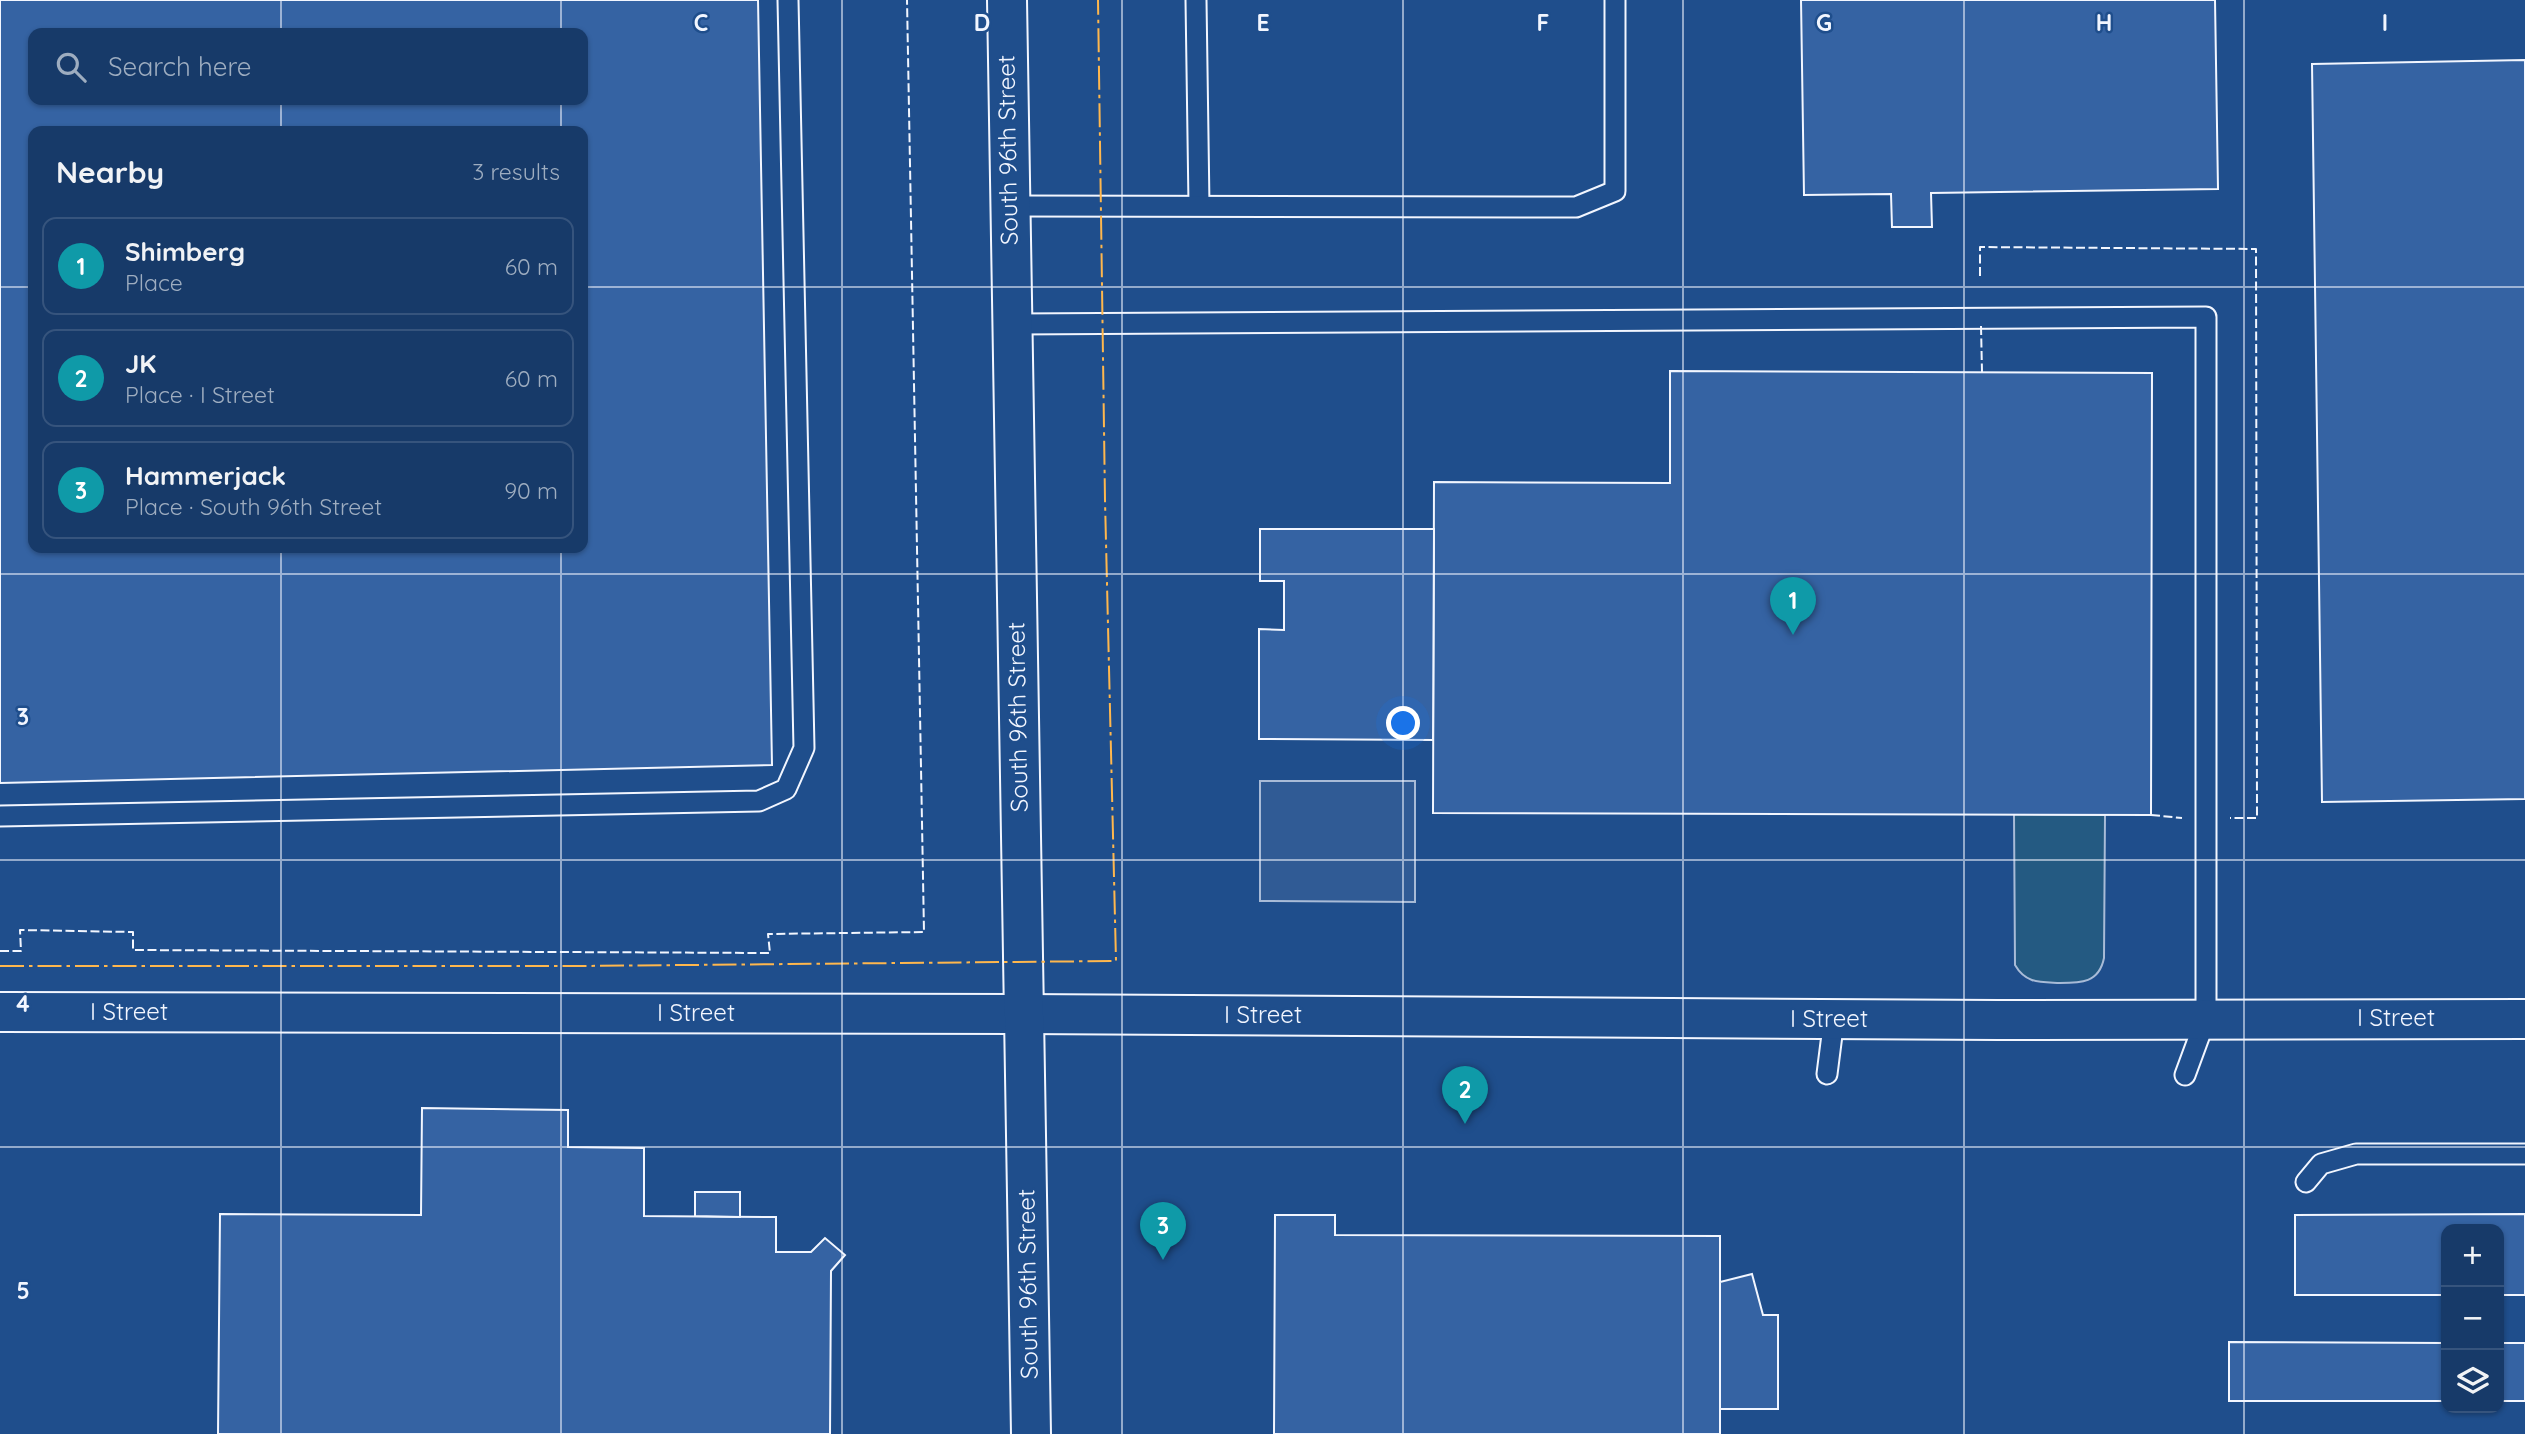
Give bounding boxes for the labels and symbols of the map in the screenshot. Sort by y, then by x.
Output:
text: C [694,8,708,37]
text: D [974,8,990,37]
text: E [1256,8,1270,37]
text: F [1537,8,1549,37]
text: G [1816,8,1832,37]
text: H [2096,8,2112,37]
text: I [2382,8,2388,37]
street label: South 96th Street [990,55,1024,245]
pin: 1 [1770,577,1816,635]
street label: South 96th Street [1000,622,1034,812]
text: 3 [17,702,29,731]
your location [1386,706,1420,740]
text: 4 [16,989,30,1018]
street label: I Street [90,996,168,1026]
street label: I Street [657,997,735,1027]
street label: I Street [1224,999,1302,1029]
street label: I Street [2357,1002,2435,1032]
street label: I Street [1790,1003,1868,1033]
pin: 2 [1442,1066,1488,1124]
street label: South 96th Street [1010,1189,1044,1379]
pin: 3 [1140,1202,1186,1260]
text: 5 [16,1276,30,1305]

